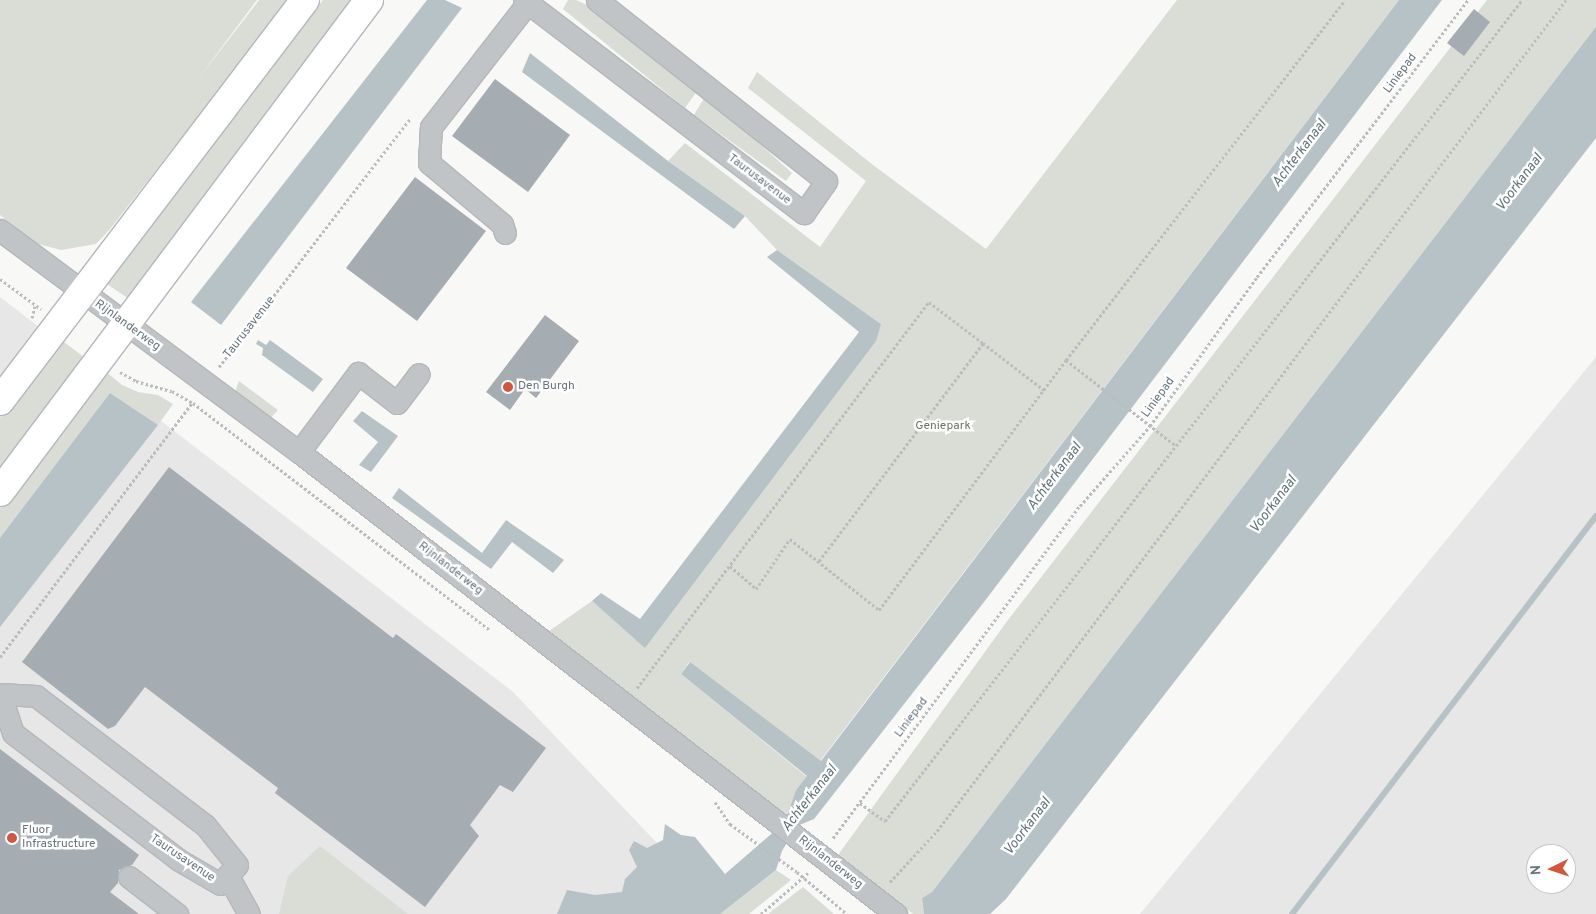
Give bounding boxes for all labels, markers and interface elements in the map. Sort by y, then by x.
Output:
street label: Liniepad [1381,51,1421,97]
water label: Achterkanaal [1269,117,1331,191]
water label: Voorkanaal [1493,151,1547,215]
street label: Taurusavenue [725,152,793,208]
street label: Taurusavenue [221,294,279,362]
street label: Rijnlanderweg [91,297,163,355]
street label: Liniepad [1140,375,1178,421]
place label: Den Burgh [518,380,575,394]
marker: Den Burgh [502,381,514,393]
park label: Geniepark [915,420,971,434]
water label: Achterkanaal [1024,440,1086,514]
water label: Voorkanaal [1247,473,1301,537]
street label: Rijnlanderweg [415,539,485,599]
street label: Liniepad [892,695,932,741]
water label: Achterkanaal [779,762,841,836]
water label: Voorkanaal [1001,795,1055,859]
place label: Fluor Infrastructure [22,824,95,852]
marker: Fluor Infrastructure [6,832,18,844]
street label: Taurusavenue [147,832,217,886]
street label: Rijnlanderweg [795,833,865,893]
north arrow [1526,844,1576,894]
text: N [1528,864,1545,876]

